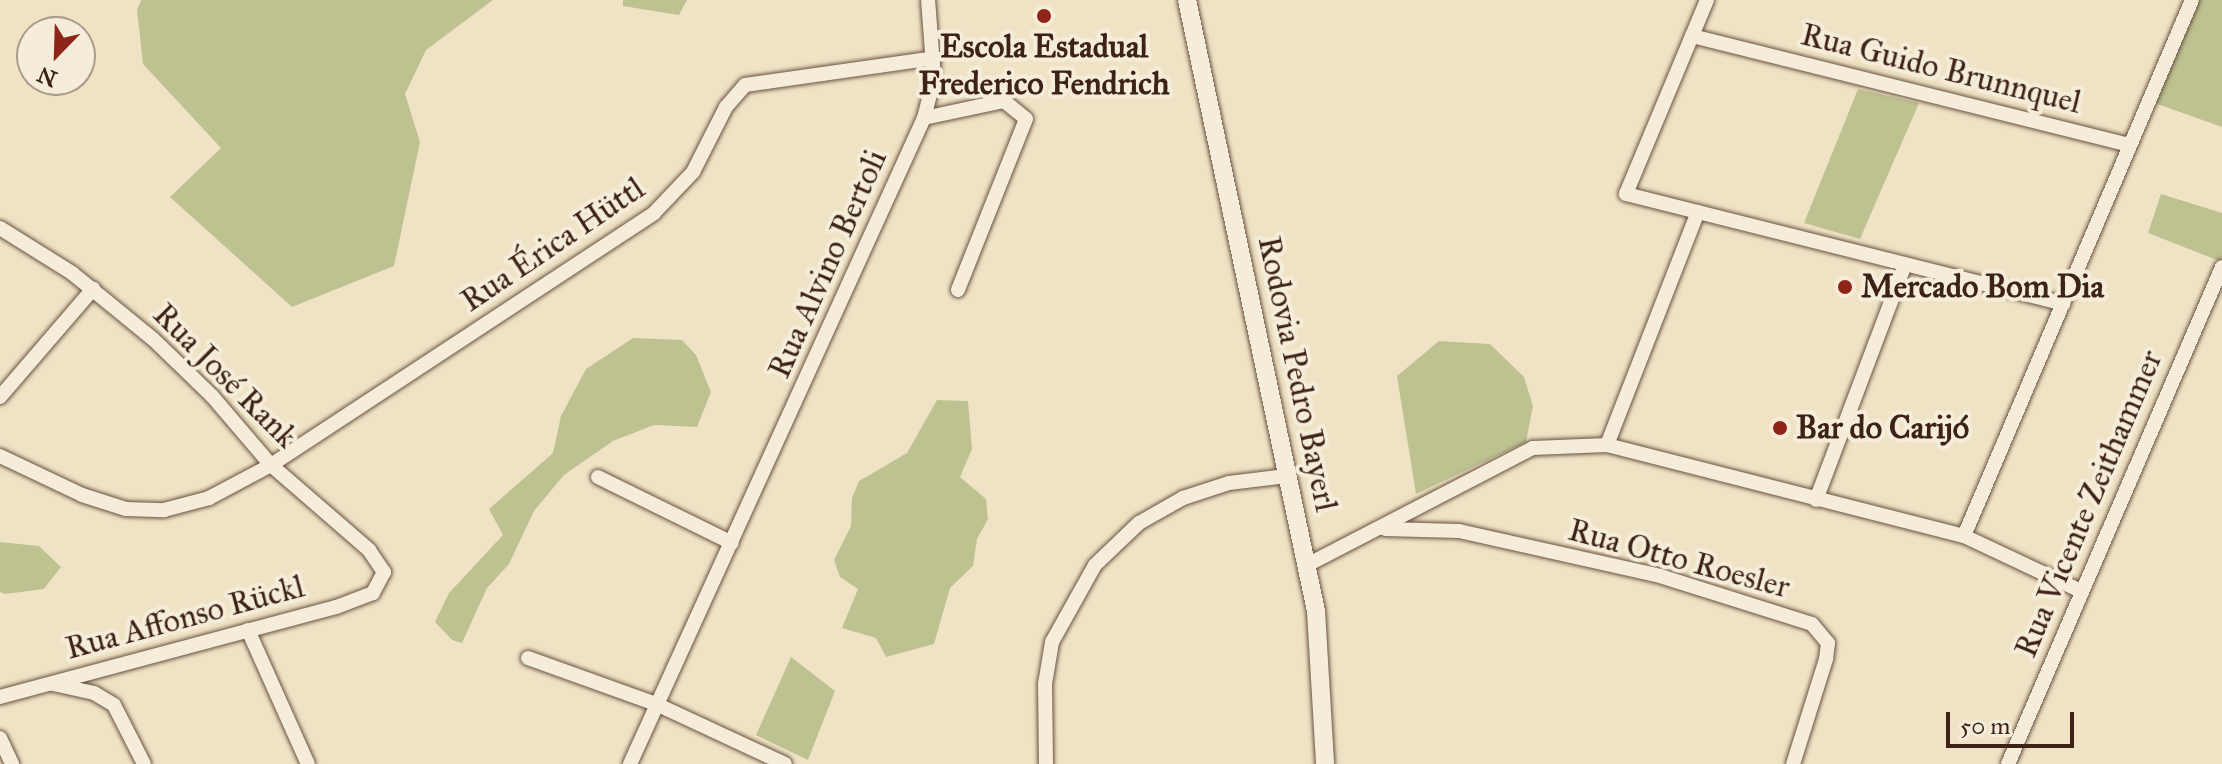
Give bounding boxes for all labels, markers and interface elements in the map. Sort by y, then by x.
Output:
marker: Escola Estadual Frederico Fendrich [1035,7,1053,25]
north arrow [16,16,96,96]
street label: Rua Guido Brunnquel [1797,16,2085,122]
place label: Escola Estadual Frederico Fendrich [919,29,1169,104]
text: N [33,61,61,93]
street label: Rua Alvino Bertoli [760,144,896,384]
street label: Rua Érica Hüttl [454,170,652,320]
street label: Rodovia Pedro Bayerl [1249,233,1345,515]
place label: Mercado Bom Dia [1861,268,2104,306]
marker: Mercado Bom Dia [1836,278,1854,296]
street label: Rua José Rank [145,296,305,456]
street label: Rua Vicente Zeithammer [2007,345,2171,663]
place label: Bar do Carijó [1796,409,1969,447]
marker: Bar do Carijó [1771,419,1789,437]
street label: Rua Otto Roesler [1564,511,1794,607]
street label: Rua Affonso Rückl [62,568,308,668]
scale bar [1950,696,2078,746]
text: 50 m [1960,711,2010,741]

